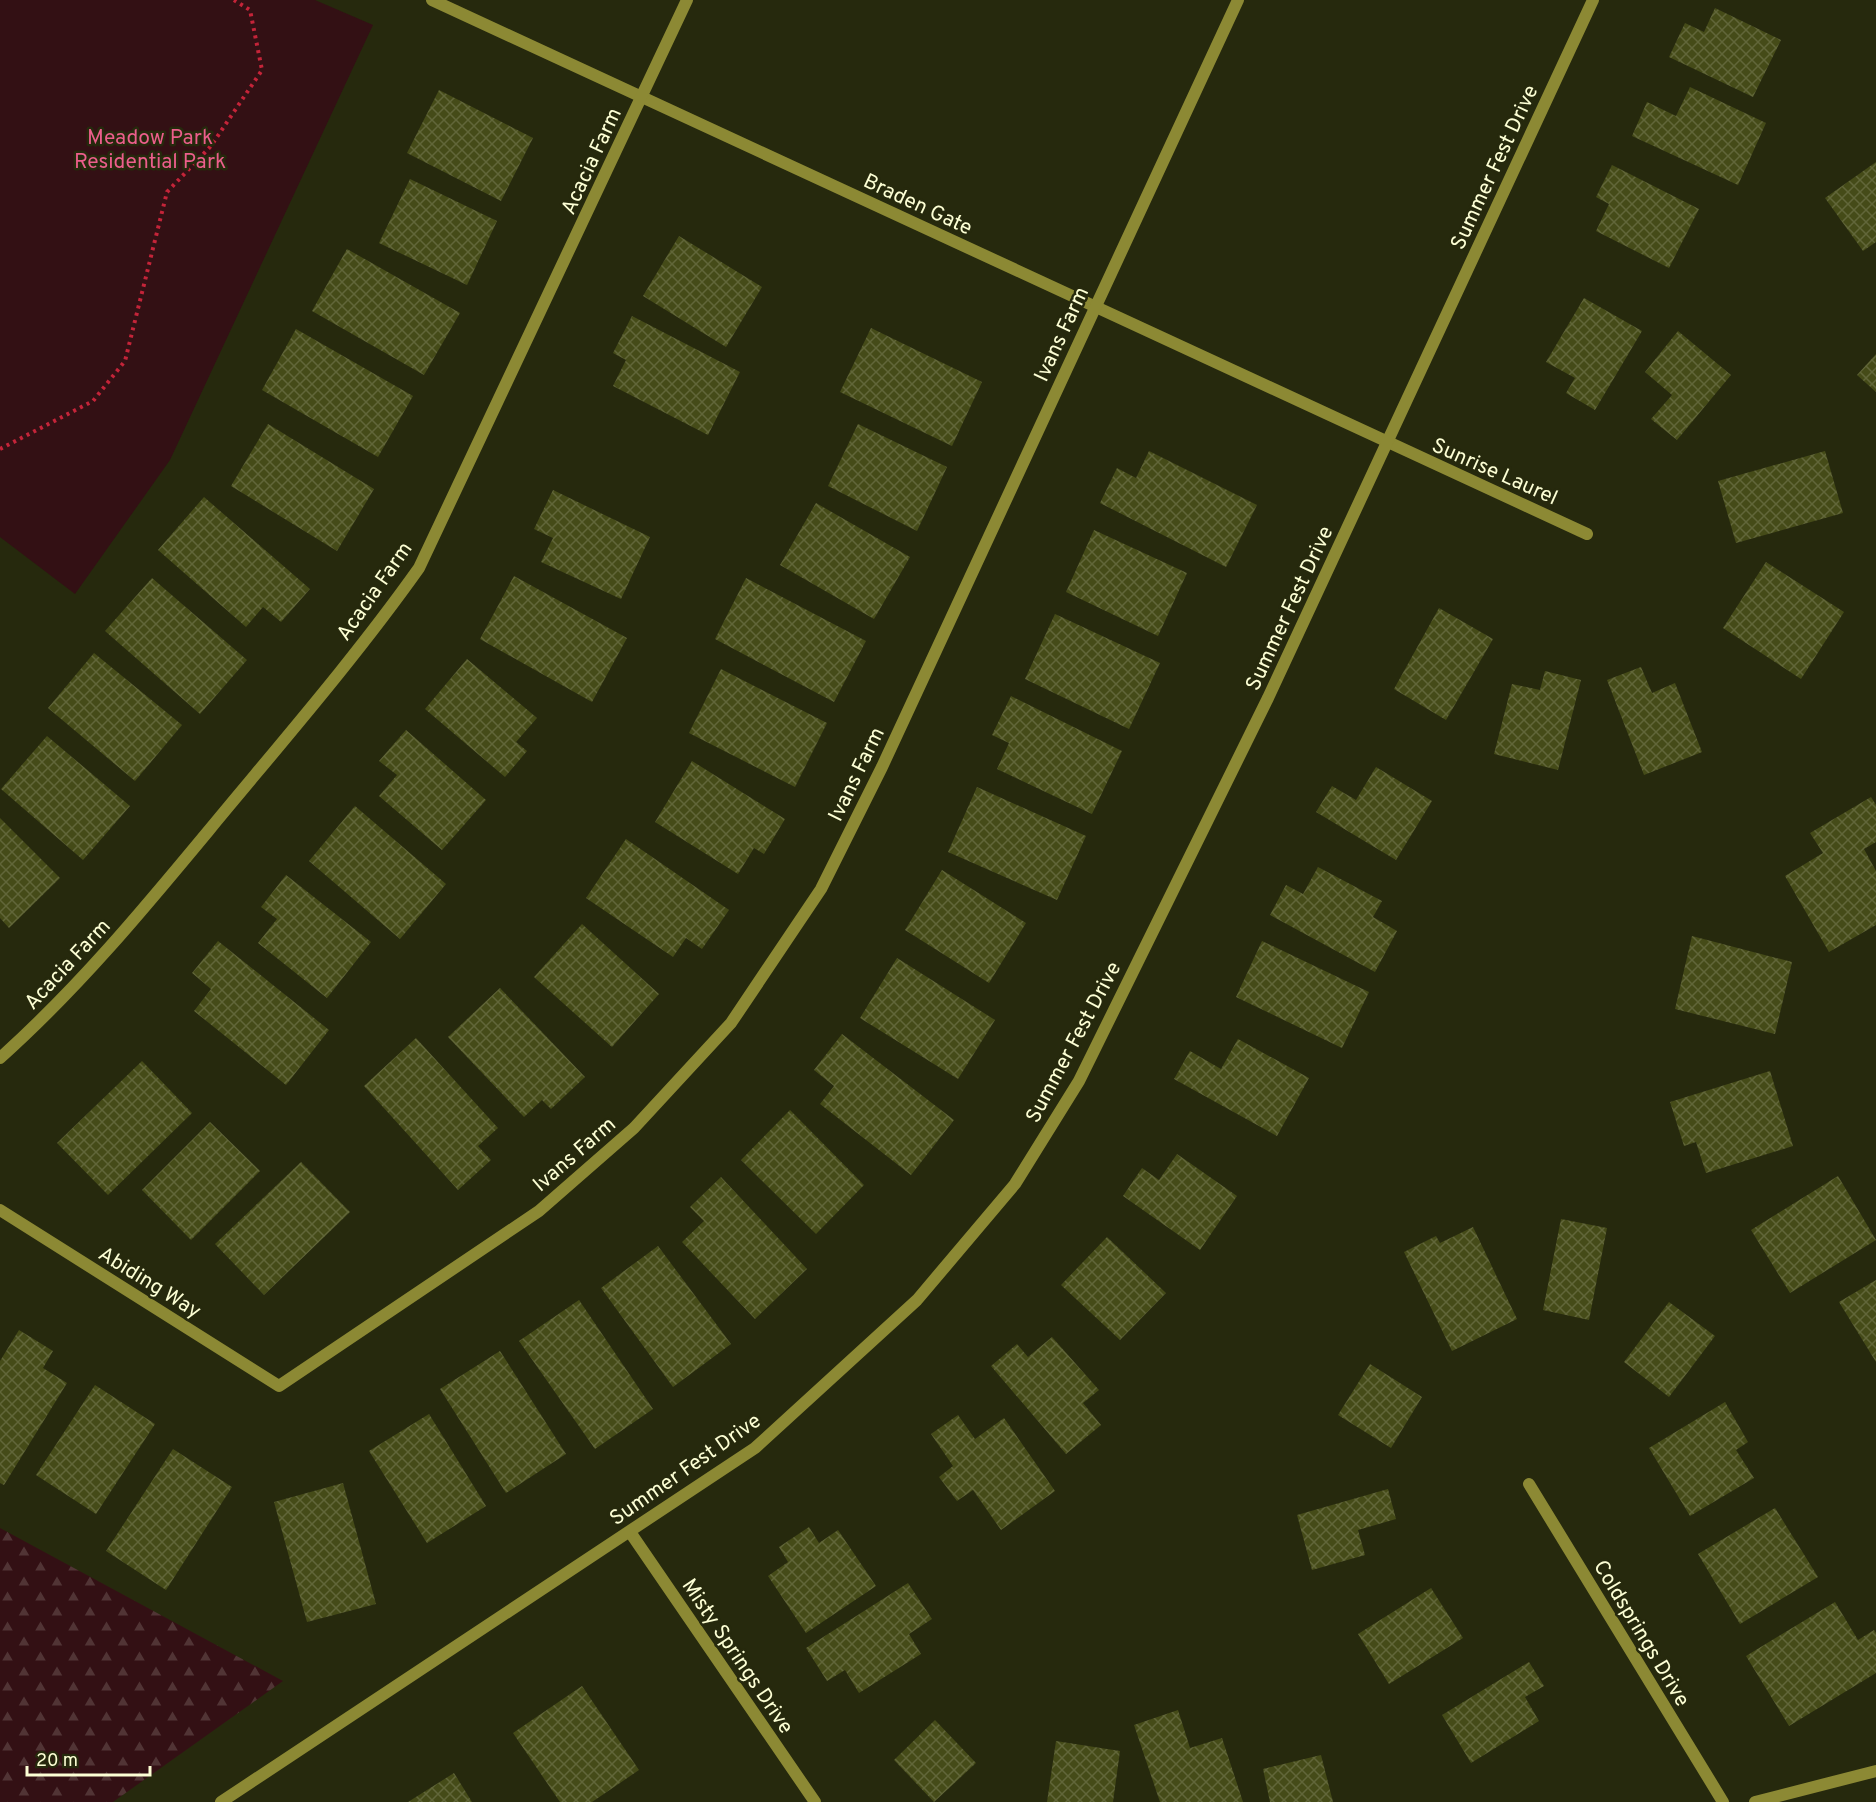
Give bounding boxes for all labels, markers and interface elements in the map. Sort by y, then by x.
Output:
street label: Summer Fest Drive [1445,81,1545,254]
street label: Acacia Farm [556,104,629,219]
park label: Meadow Park Residential Park [74,125,226,176]
street label: Braden Gate [859,168,976,242]
street label: Ivans Farm [1029,283,1096,386]
street label: Sunrise Laurel [1427,433,1562,512]
street label: Summer Fest Drive [1240,522,1340,695]
street label: Acacia Farm [331,537,419,647]
street label: Ivans Farm [823,723,892,826]
street label: Acacia Farm [19,914,117,1016]
street label: Summer Fest Drive [1020,957,1128,1128]
street label: Ivans Farm [528,1112,622,1199]
street label: Abiding Way [93,1241,206,1326]
street label: Summer Fest Drive [605,1408,767,1533]
street label: Coldsprings Drive [1586,1556,1695,1712]
street label: Misty Springs Drive [675,1574,799,1740]
scale bar [27,1739,150,1777]
text: 20 m [36,1750,78,1773]

